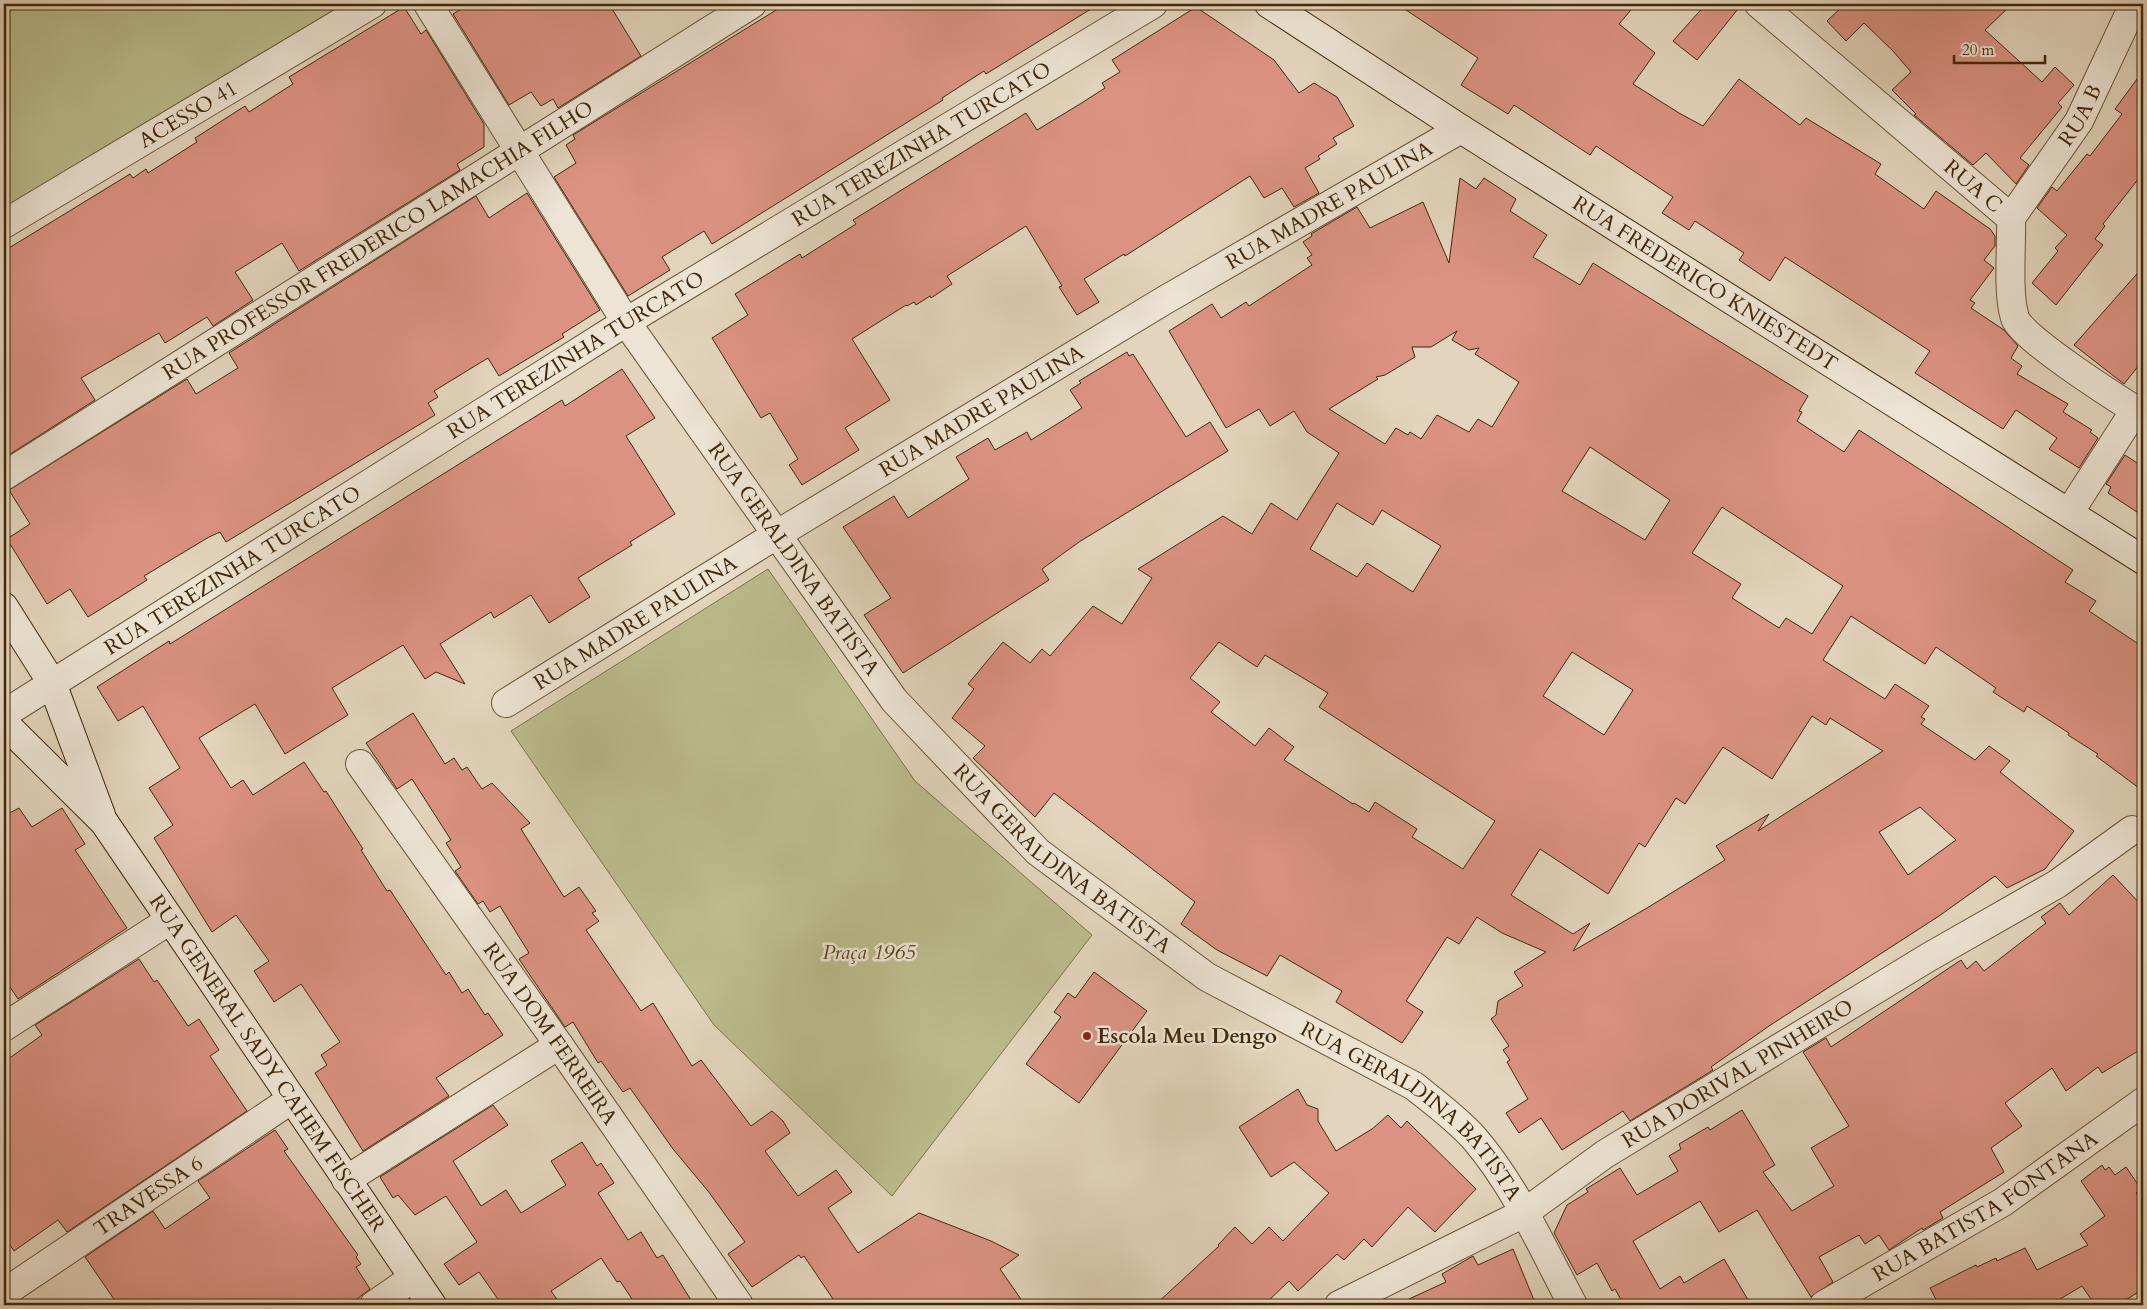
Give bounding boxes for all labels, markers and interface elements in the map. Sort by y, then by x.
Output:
scale bar [1954,32,2046,64]
text: 20 m [1962,40,1994,60]
street label: RUA TEREZINHA TURCATO [786,55,1057,234]
street label: ACESSO 41 [133,74,243,155]
street label: RUA B [2052,80,2109,152]
street label: RUA PROFESSOR FREDERICO LAMACHIA FILHO [157,94,599,387]
street label: RUA MADRE PAULINA [1221,134,1438,277]
street label: RUA C [1937,153,2008,219]
street label: RUA FREDERICO KNIESTEDT [1567,189,1843,378]
street label: RUA TEREZINHA TURCATO [441,264,710,446]
street label: RUA MADRE PAULINA [874,338,1090,484]
street label: RUA GERALDINA BATISTA [701,437,886,682]
street label: RUA TEREZINHA TURCATO [99,479,367,662]
street label: RUA MADRE PAULINA [528,549,743,697]
street label: RUA GERALDINA BATISTA [947,757,1177,961]
street label: RUA GENERAL SADY CAHEM FISCHER [142,889,392,1238]
street label: RUA DOM FERREIRA [476,937,624,1131]
park label: Praça 1965 [822,938,917,967]
street label: RUA DORIVAL PINHEIRO [1617,992,1859,1155]
street label: RUA GERALDINA BATISTA [1295,1015,1528,1206]
place label: Escola Meu Dengo [1097,1022,1277,1051]
marker: Escola Meu Dengo [1081,1030,1093,1042]
street label: RUA BATISTA FONTANA [1867,1125,2104,1289]
street label: TRAVESSA 6 [88,1149,209,1243]

